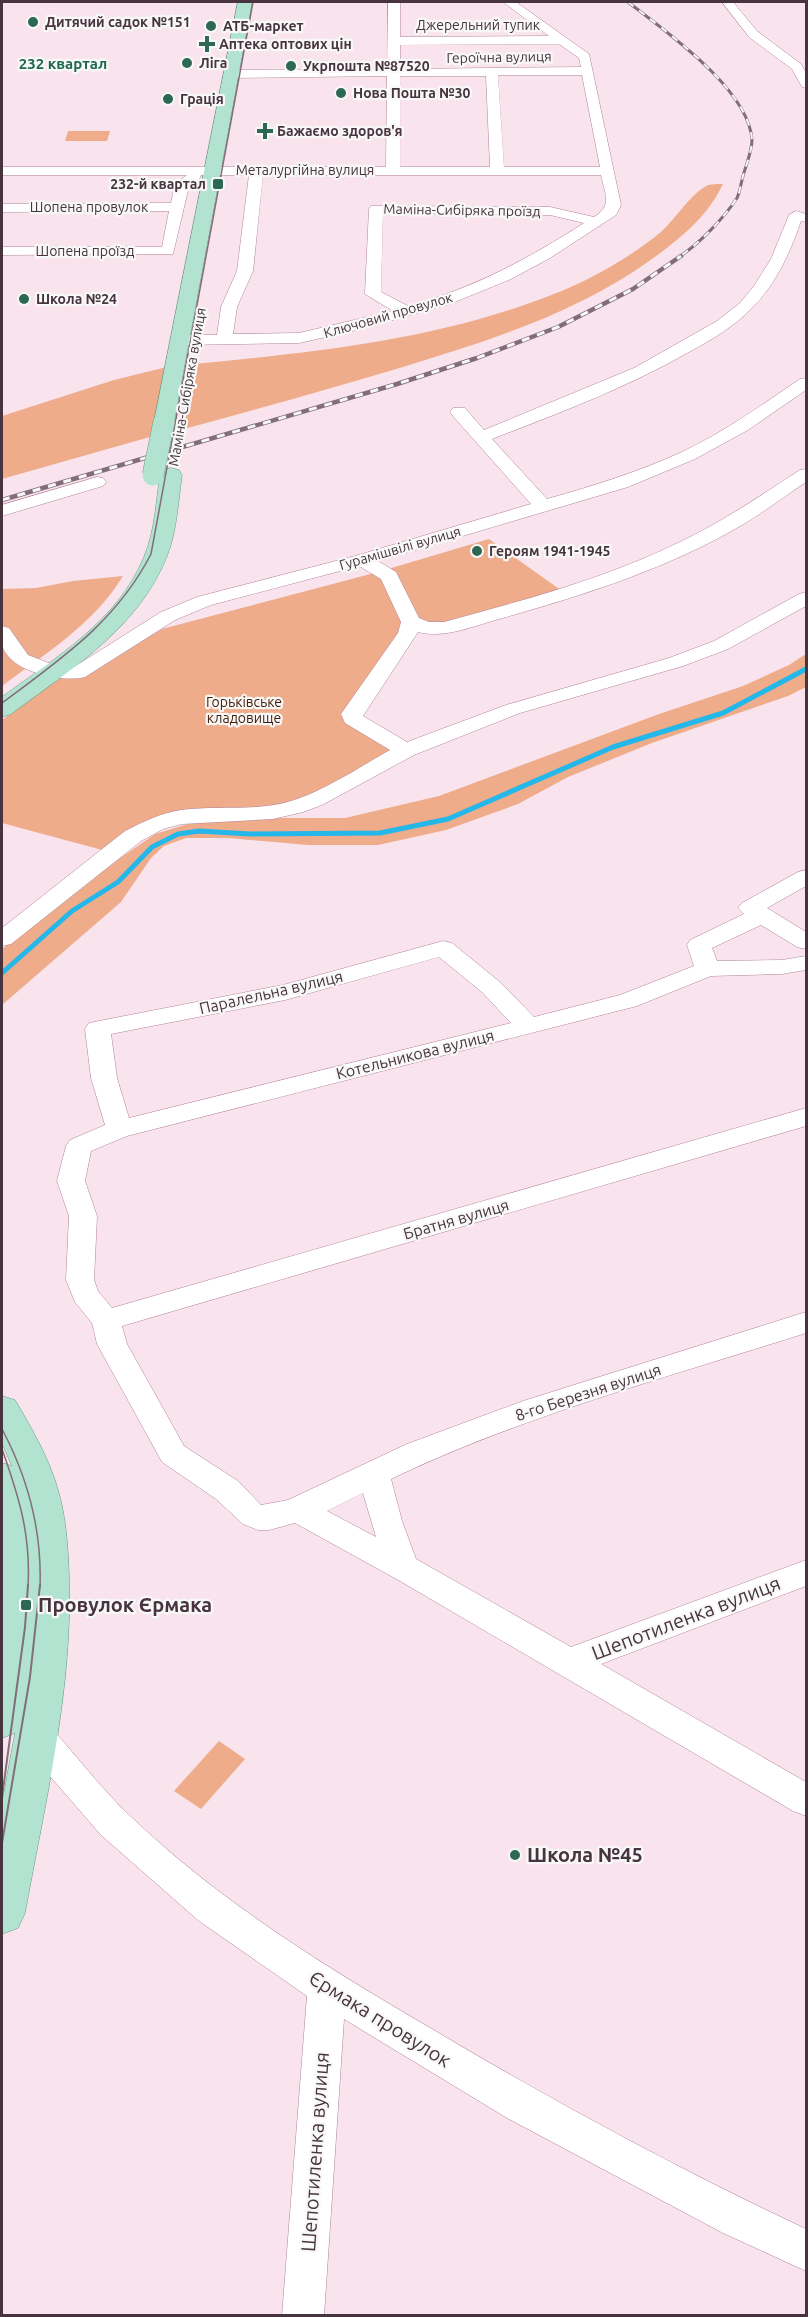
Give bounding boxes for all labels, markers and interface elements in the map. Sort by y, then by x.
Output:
place label: Дитячий садок №151 [45,14,191,30]
marker: Дитячий садок №151 [26,15,40,29]
street label: Джерельний тупик [416,17,540,33]
place label: АТБ-маркет [223,18,304,34]
marker: АТБ-маркет [204,19,218,33]
place label: Аптека оптових цін [219,36,352,52]
marker: Аптека оптових цін [200,37,214,51]
street label: Героїчна вулиця [446,48,552,66]
district label: 232 квартал [19,55,107,72]
place label: Ліга [199,55,227,71]
marker: Ліга [180,56,194,70]
place label: Укрпошта №87520 [303,58,430,74]
marker: Укрпошта №87520 [284,59,298,73]
place label: Нова Пошта №30 [353,85,471,101]
marker: Нова Пошта №30 [334,86,348,100]
place label: Грація [180,91,224,107]
marker: Грація [161,92,175,106]
place label: Бажаємо здоров'я [277,123,403,139]
marker: Бажаємо здоров'я [258,124,272,138]
street label: Металургійна вулиця [236,162,374,178]
place label: 232-й квартал [110,176,206,192]
marker: 232-й квартал [211,177,225,191]
street label: Шопена провулок [30,199,148,215]
street label: Маміна-Сибіряка проїзд [383,201,541,219]
street label: Шопена проїзд [36,243,134,259]
street label: Ключовий провулок [322,289,454,341]
place label: Школа №24 [36,291,117,307]
marker: Школа №24 [17,292,31,306]
street label: Маміна-Сибіряка вулиця [165,306,209,468]
street label: Гурамішвілі вулиця [337,523,463,573]
place label: Героям 1941-1945 [489,543,611,559]
marker: Героям 1941-1945 [470,544,484,558]
park label: Горьківське кладовище [206,694,282,726]
street label: Паралельна вулиця [197,967,345,1017]
street label: Котельникова вулиця [334,1026,496,1082]
street label: Братня вулиця [401,1195,511,1243]
street label: 8-го Березня вулиця [513,1360,663,1424]
street label: Шепотиленка вулиця [588,1571,783,1664]
place label: Провулок Єрмака [38,1593,212,1616]
marker: Провулок Єрмака [19,1598,33,1612]
place label: Школа №45 [527,1843,643,1866]
marker: Школа №45 [508,1848,522,1862]
street label: Єрмака провулок [305,1966,455,2072]
street label: Шепотиленка вулиця [296,2051,333,2253]

